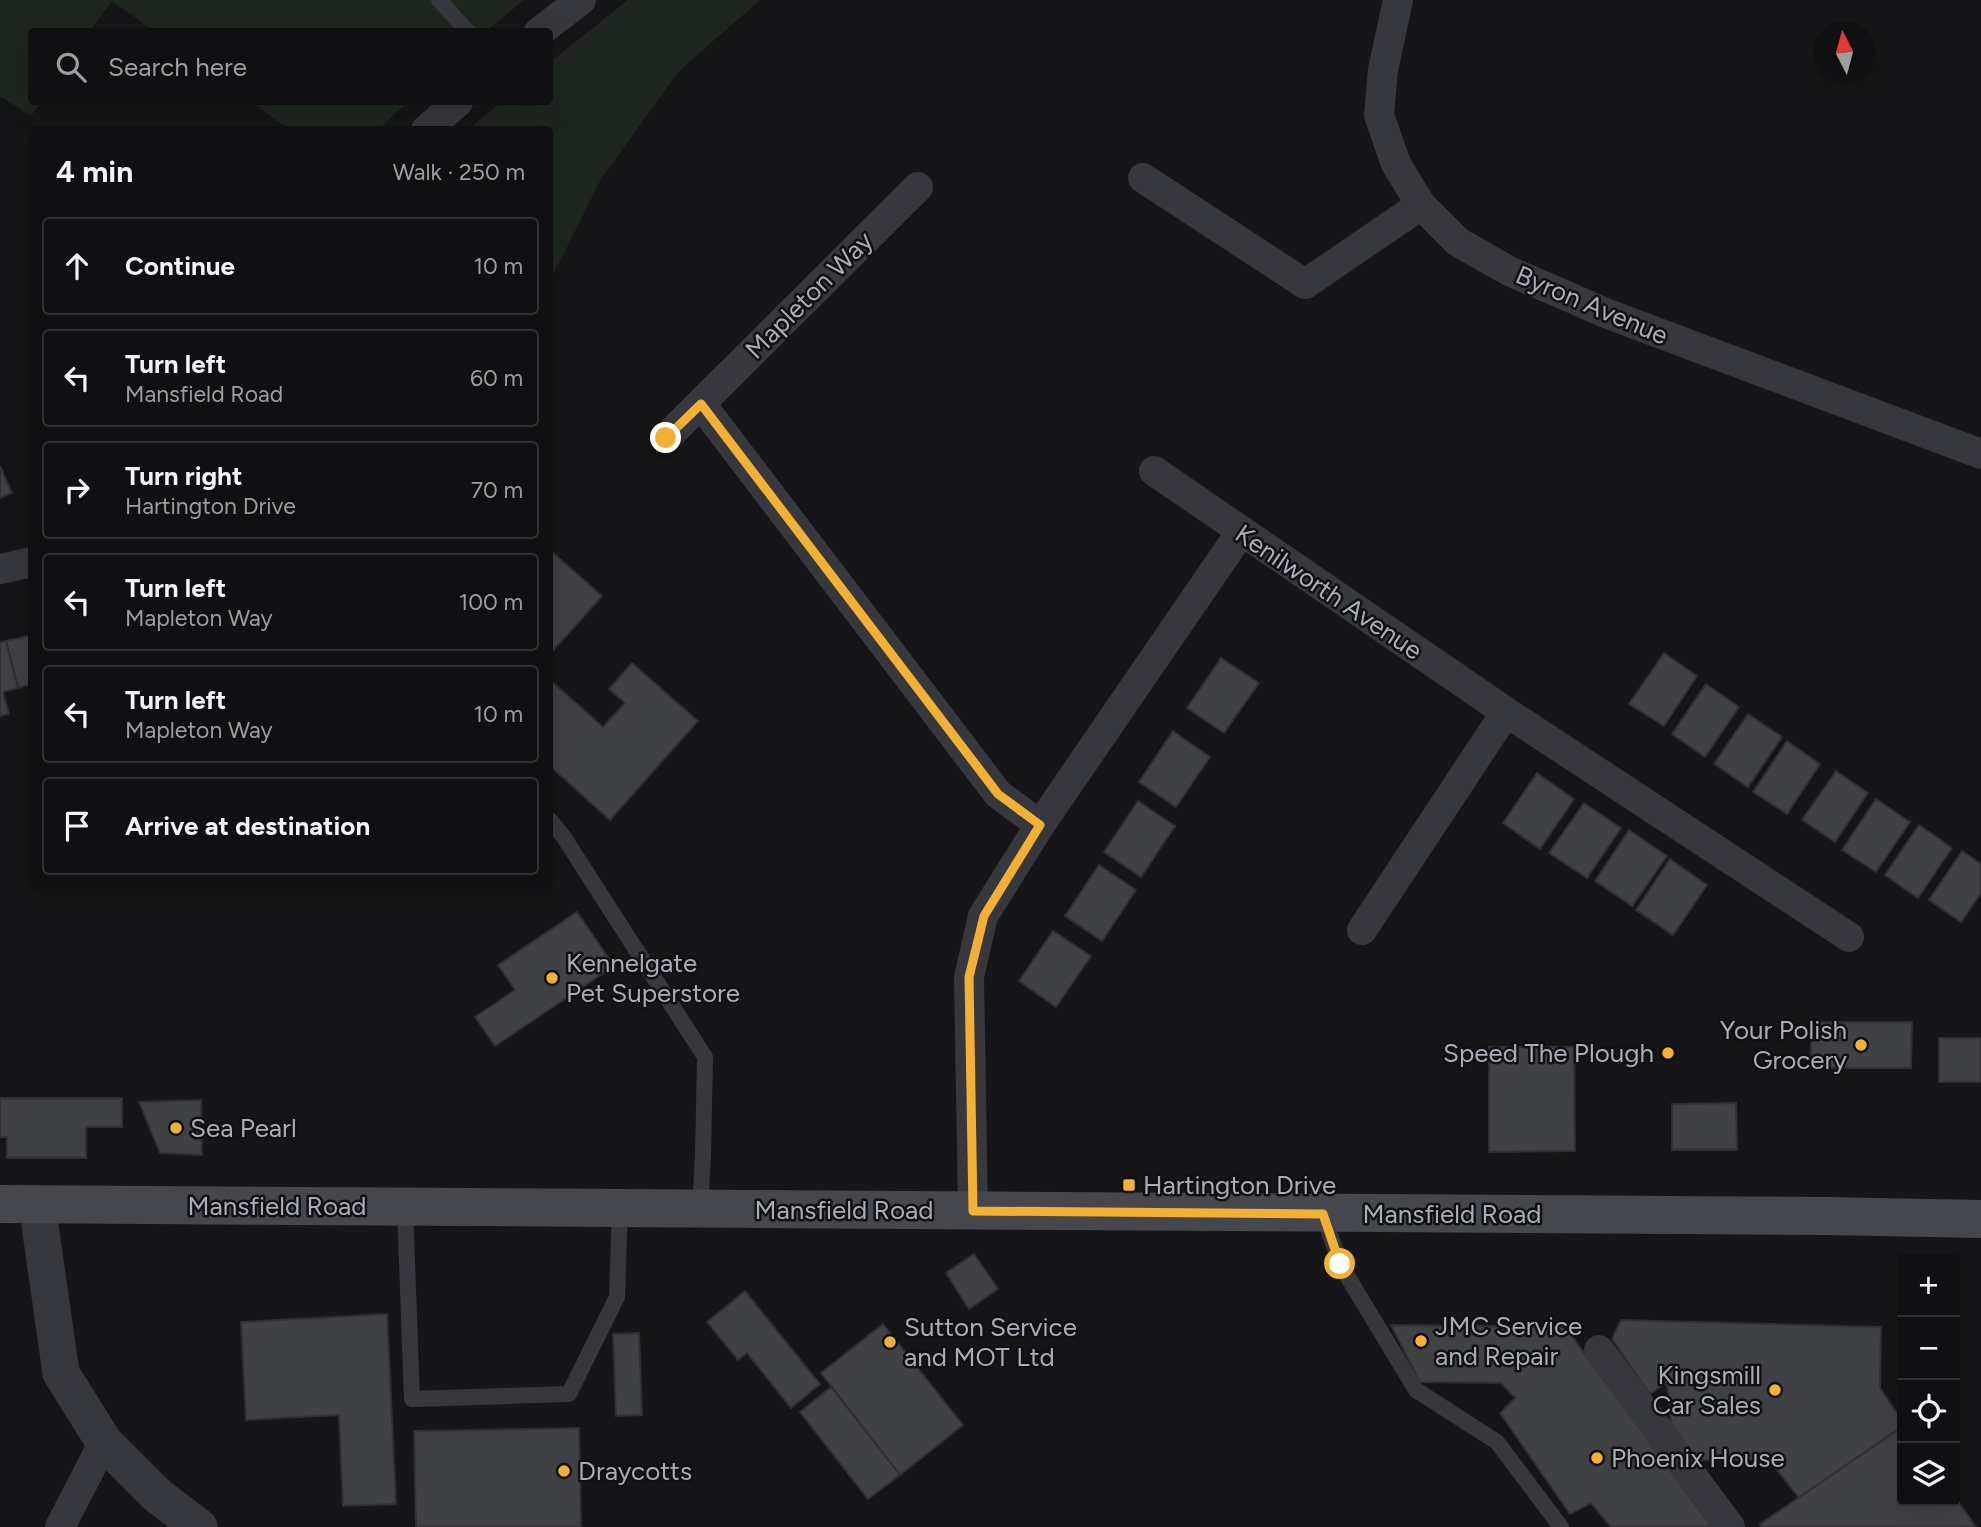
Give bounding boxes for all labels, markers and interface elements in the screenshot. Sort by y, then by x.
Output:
north arrow [1813,21,1876,84]
search box [28,28,553,105]
icon: search [52,48,90,86]
text: Search here [108,51,247,83]
text: 4 min [56,153,133,190]
text: Walk · 250 m [393,158,525,186]
street label: Mapleton Way [739,224,880,365]
icon: ahead [58,247,96,285]
text: Continue [125,250,235,282]
text: 10 m [474,252,523,280]
street label: Byron Avenue [1511,259,1673,351]
text: Turn left [125,348,226,380]
icon: left [58,359,96,397]
text: 60 m [470,364,523,392]
text: Mansfield Road [125,380,283,408]
route end [650,422,681,453]
text: Turn right [125,460,242,492]
icon: right [58,471,96,509]
text: 70 m [471,476,523,504]
text: Hartington Drive [125,492,296,520]
street label: Kenilworth Avenue [1229,518,1429,666]
text: Turn left [125,572,226,604]
icon: left [58,583,96,621]
text: 100 m [459,588,523,616]
text: Mapleton Way [125,604,273,632]
text: Turn left [125,684,226,716]
icon: left [58,695,96,733]
text: 10 m [474,700,523,728]
text: Mapleton Way [125,716,273,744]
icon: arrive [58,807,96,845]
text: Arrive at destination [125,810,370,842]
place label: Kennelgate Pet Superstore [566,947,740,1009]
marker: Kennelgate Pet Superstore [544,970,560,986]
place label: Your Polish Grocery [1720,1014,1847,1076]
place label: Speed The Plough [1443,1037,1654,1069]
marker: Your Polish Grocery [1853,1037,1869,1053]
marker: Speed The Plough [1660,1045,1676,1061]
place label: Sea Pearl [190,1112,297,1144]
marker: Sea Pearl [168,1120,184,1136]
place label: Hartington Drive [1143,1169,1336,1201]
marker: Hartington Drive [1121,1177,1137,1193]
street label: Mansfield Road [188,1190,366,1222]
street label: Mansfield Road [755,1194,933,1226]
street label: Mansfield Road [1363,1198,1541,1230]
route start [1324,1248,1355,1279]
map controls [1897,1254,1960,1506]
button: + [1897,1254,1960,1317]
place label: JMC Service and Repair [1435,1310,1582,1372]
place label: Sutton Service and MOT Ltd [904,1311,1077,1373]
button: − [1897,1317,1960,1380]
marker: JMC Service and Repair [1413,1333,1429,1349]
marker: Sutton Service and MOT Ltd [882,1334,898,1350]
place label: Kingsmill Car Sales [1653,1359,1761,1421]
button: locate [1897,1380,1960,1443]
marker: Kingsmill Car Sales [1767,1382,1783,1398]
place label: Phoenix House [1611,1442,1785,1474]
button: layers [1897,1443,1960,1506]
marker: Phoenix House [1589,1450,1605,1466]
place label: Draycotts [578,1455,692,1487]
marker: Draycotts [556,1463,572,1479]

